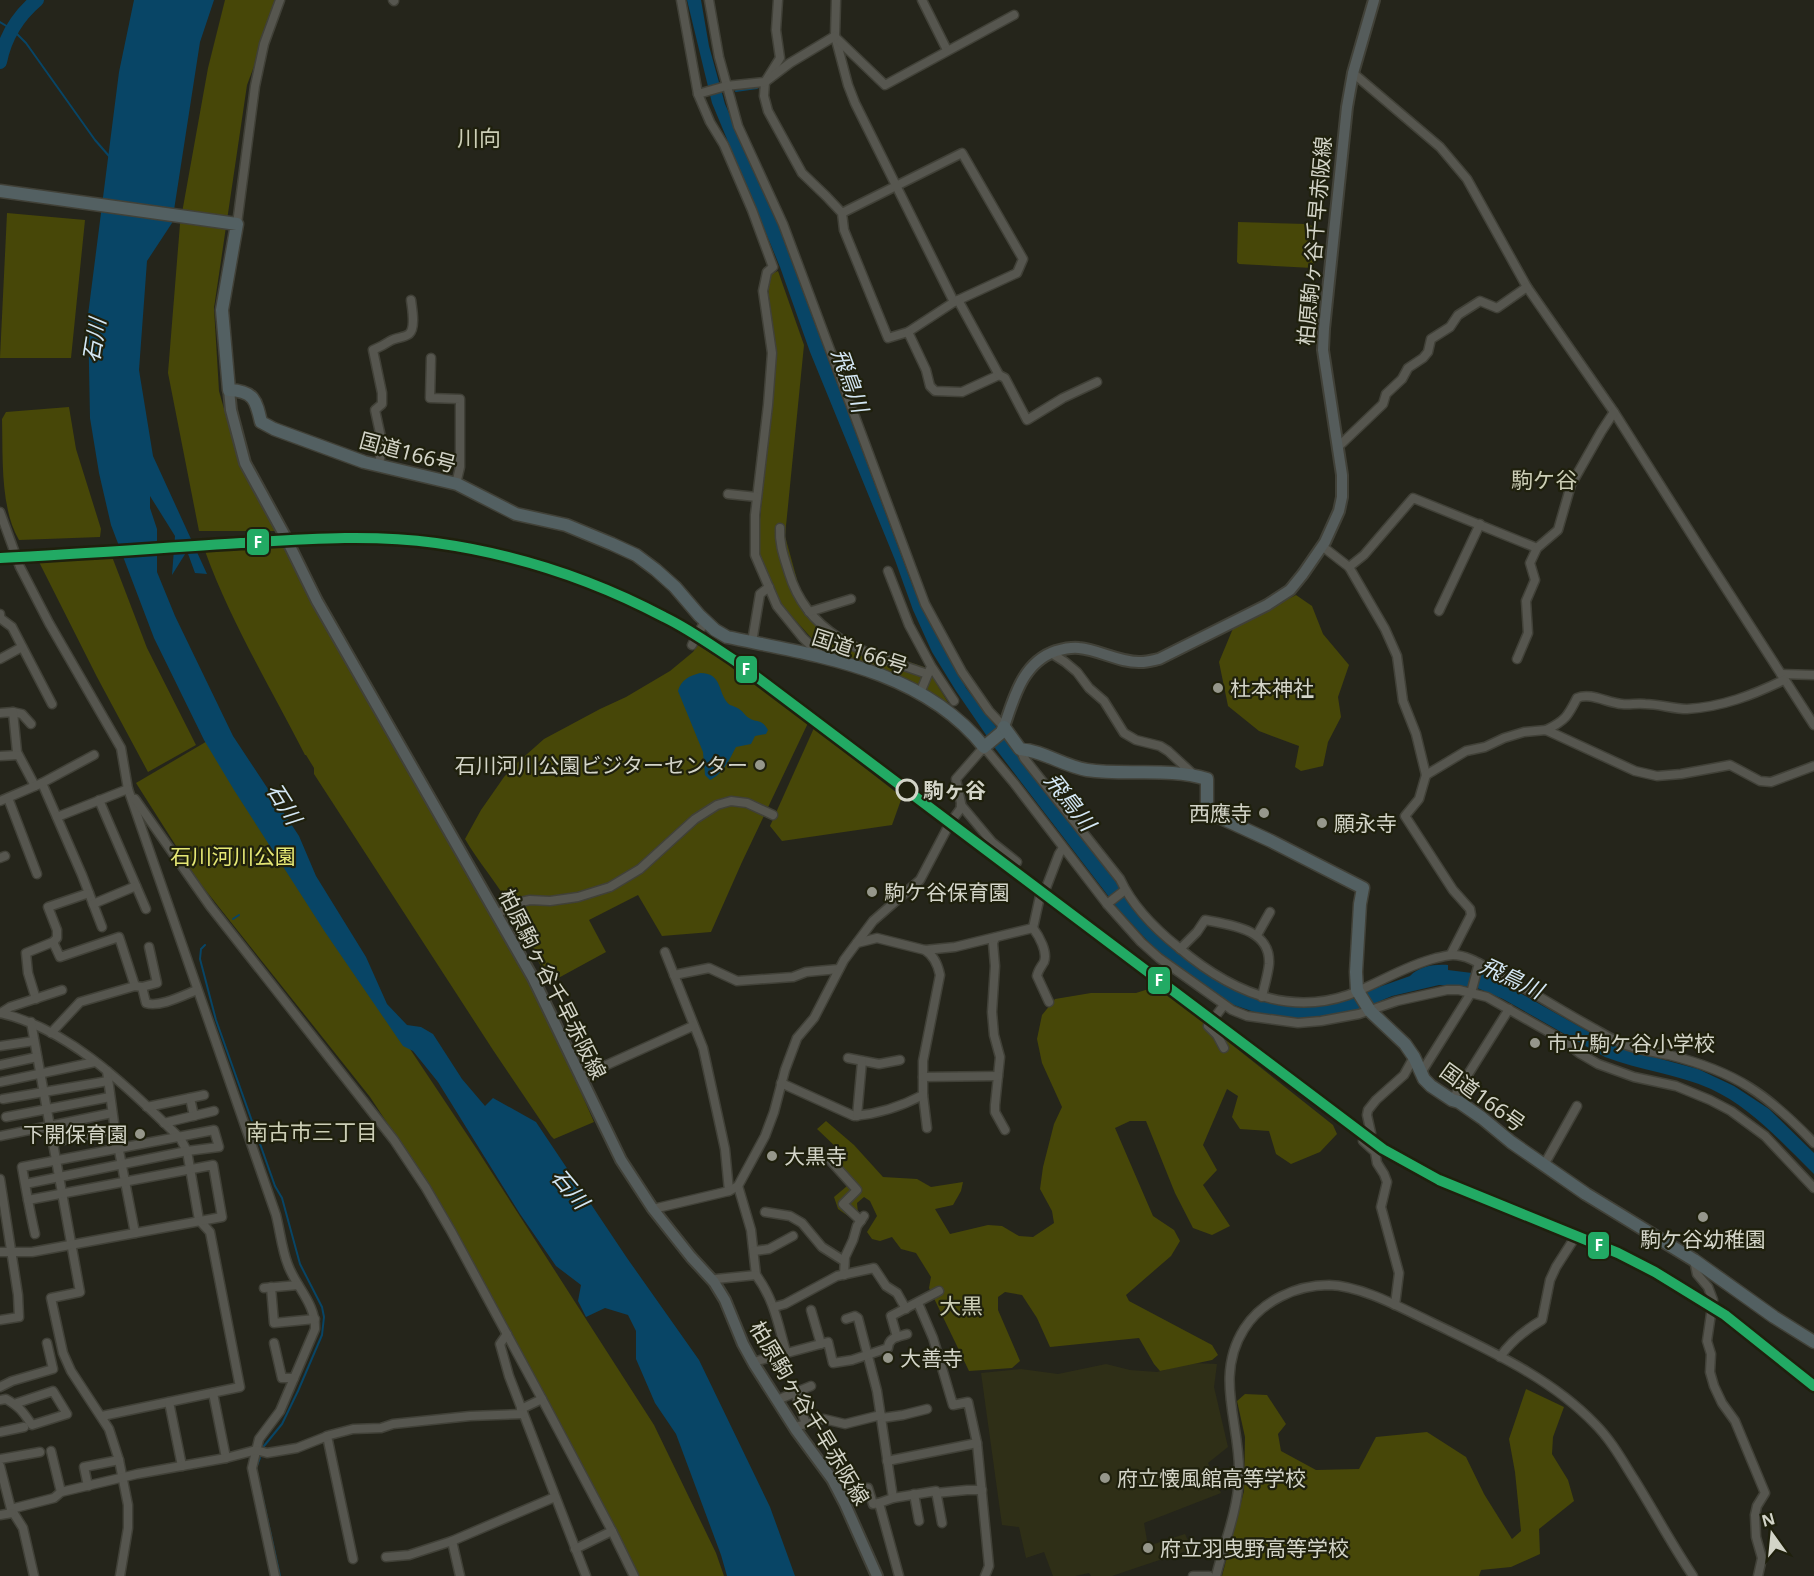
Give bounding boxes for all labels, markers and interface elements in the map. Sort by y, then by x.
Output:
district label: 川向 [457,122,501,152]
street label: 柏原駒ヶ谷千早赤阪線 [1291,135,1337,347]
water label: 石川 [75,314,112,364]
water label: 飛鳥川 [826,344,877,418]
street label: 国道166号 [357,426,459,478]
district label: 駒ケ谷 [1511,464,1577,494]
line badge: F [246,528,270,556]
text: F [254,531,262,553]
street label: 国道166号 [809,622,911,680]
line badge: F [735,655,758,684]
text: F [742,658,750,680]
place label: 杜本神社 [1230,674,1314,702]
marker: 杜本神社 [1211,681,1225,695]
place label: 石川河川公園ビジターセンター [454,751,748,779]
marker: 石川河川公園ビジターセンター [753,758,767,772]
water label: 飛鳥川 [1039,766,1104,838]
water label: 石川 [261,776,310,831]
place label: 駒ヶ谷 [923,776,986,804]
marker: 駒ヶ谷 [896,779,918,801]
place label: 西應寺 [1189,799,1252,827]
marker: 西應寺 [1257,806,1271,820]
place label: 願永寺 [1334,809,1397,837]
marker: 願永寺 [1315,816,1329,830]
park label: 石川河川公園 [170,842,296,870]
place label: 駒ケ谷保育園 [884,878,1010,906]
street label: 柏原駒ヶ谷千早赤阪線 [493,884,613,1084]
marker: 駒ケ谷保育園 [865,885,879,899]
water label: 飛鳥川 [1476,949,1550,1005]
line badge: F [1147,966,1171,995]
text: F [1155,969,1163,991]
place label: 市立駒ケ谷小学校 [1547,1029,1715,1057]
marker: 市立駒ケ谷小学校 [1528,1036,1542,1050]
street label: 国道166号 [1435,1057,1531,1137]
district label: 南古市三丁目 [246,1116,378,1146]
place label: 下開保育園 [23,1120,128,1148]
marker: 下開保育園 [133,1127,147,1141]
place label: 大黒寺 [784,1142,847,1170]
marker: 大黒寺 [765,1149,779,1163]
water label: 石川 [545,1161,598,1216]
marker: 駒ケ谷幼稚園 [1696,1210,1710,1224]
place label: 駒ケ谷幼稚園 [1640,1225,1766,1253]
line badge: F [1587,1231,1610,1260]
text: F [1595,1234,1603,1256]
district label: 大黒 [939,1290,983,1320]
street label: 柏原駒ヶ谷千早赤阪線 [744,1316,876,1510]
place label: 大善寺 [900,1344,963,1372]
marker: 大善寺 [881,1351,895,1365]
place label: 府立懐風館高等学校 [1117,1464,1306,1492]
marker: 府立懐風館高等学校 [1098,1471,1112,1485]
north arrow [1742,1504,1802,1564]
text: N [1759,1507,1777,1532]
place label: 府立羽曳野高等学校 [1160,1534,1349,1562]
marker: 府立羽曳野高等学校 [1141,1541,1155,1555]

